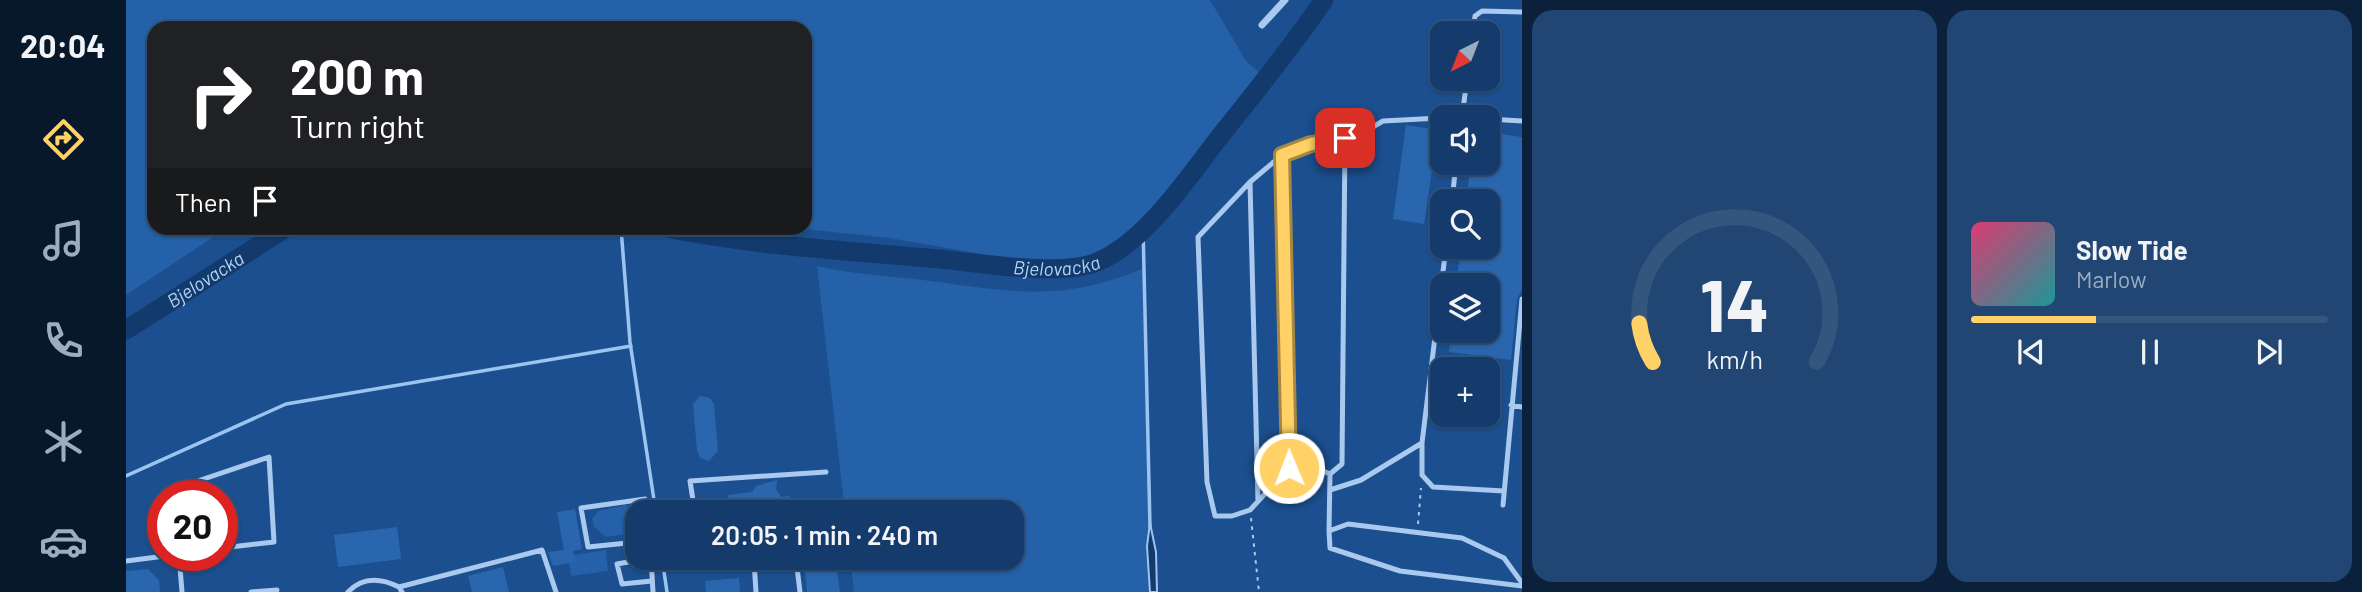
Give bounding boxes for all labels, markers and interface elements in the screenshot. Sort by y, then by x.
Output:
north arrow [1430,21,1500,91]
map controls [1430,21,1500,427]
text: 20:04 [20,26,106,64]
text: 200 m [290,46,424,105]
icon: right [175,49,266,140]
button: sound [1430,105,1500,175]
text: Turn right [290,106,425,144]
pin [1315,108,1375,168]
icon: directions [39,115,88,164]
icon: arrive [1326,119,1364,157]
icon: arrive [246,182,284,220]
text: Then [175,186,232,217]
button: search [1430,189,1500,259]
icon: music [39,216,88,265]
text: Slow Tide [2076,234,2188,265]
water label: Bjelovacka [162,246,248,312]
water label: Bjelovacka [1012,250,1103,280]
text: 14 [1700,259,1769,347]
text: Marlow [2076,265,2147,293]
button: layers [1430,273,1500,343]
icon: phone [39,316,88,365]
icon: previous [2012,333,2050,371]
icon: pause [2131,333,2169,371]
icon: next [2250,333,2288,371]
text: km/h [1706,344,1763,374]
button: + [1430,357,1500,427]
icon: climate [39,417,88,466]
position arrow [1252,431,1326,505]
speed limit sign: 20 [147,480,238,571]
icon: car [39,517,88,566]
text: 20:05 · 1 min · 240 m [711,519,938,550]

